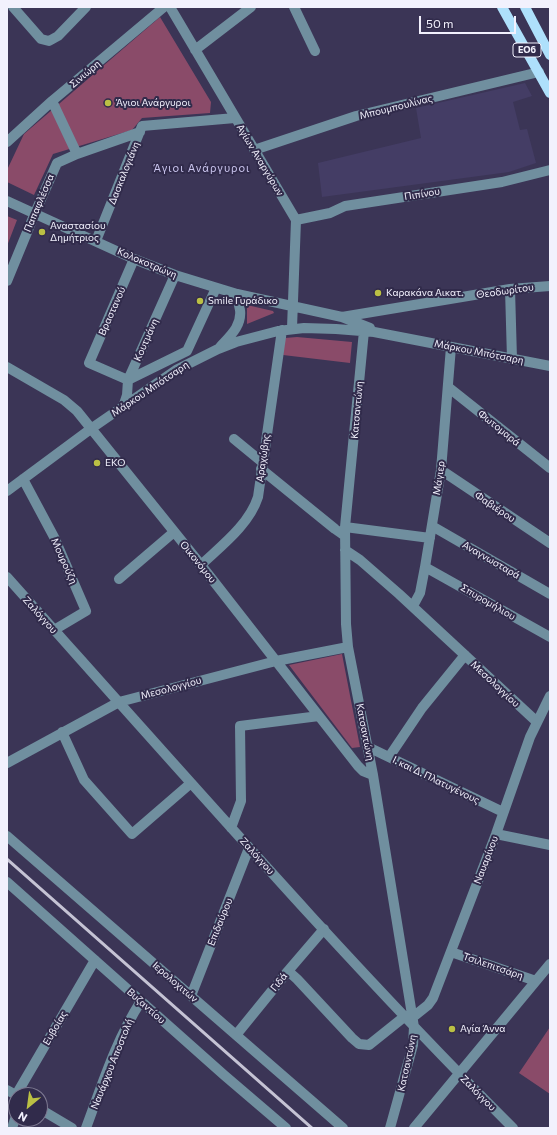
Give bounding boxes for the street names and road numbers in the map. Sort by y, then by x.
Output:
road number: ΕΟ6 [513,43,541,57]
street label: Σινιώρη [67,58,103,90]
street label: Μπουμπουλίνας [358,92,434,122]
street label: Αγίων Αναργύρων [234,122,286,198]
street label: Δασκαλογιάνη [106,140,142,206]
street label: Παπαφλέσσα [21,172,57,234]
street label: Πιπίνου [403,185,441,203]
street label: Κολοκοτρώνη [115,245,179,281]
street label: Θεοδωρίτου [476,281,534,301]
street label: Βραστανού [96,285,128,337]
street label: Κουτμάνη [131,317,161,363]
street label: Μάρκου Μπότσαρη [433,337,525,367]
street label: Μάρκου Μπότσαρη [109,359,191,419]
street label: Κατσαντώνη [349,381,365,439]
street label: Φωτομαρά [476,407,522,449]
street label: Αραχώβης [254,433,272,483]
street label: Μάγιερ [431,460,447,496]
street label: Φαβιέρου [473,489,517,525]
street label: Μουρούζη [49,536,79,586]
street label: Οικονόμου [177,539,219,585]
street label: Αναγνωσταρά [460,539,522,581]
street label: Σπυρομήλιου [458,581,518,623]
street label: Ζαλόγγου [20,594,60,636]
street label: Μεσολογγίου [468,658,522,710]
street label: Μεσολογγίου [139,674,203,702]
street label: Κατσαντώνη [354,702,376,762]
street label: Ι. και Δ. Πλατυγένους [390,754,482,806]
street label: Ναυαρίνου [471,834,501,886]
street label: Ζαλόγγου [237,835,277,877]
street label: Επιδαύρου [205,896,235,948]
street label: Τσιλεπιτσάρη [461,950,525,982]
street label: Ιερολοχιτών [150,959,200,1005]
street label: Γιδά [268,970,290,994]
street label: Βυζαντίου [124,986,168,1026]
street label: Ευβοίας [40,1009,70,1047]
street label: Ναυάρχου Αποστολή [88,1017,136,1111]
street label: Κατσαντώνη [395,1033,419,1093]
street label: Ζαλόγγου [458,1073,498,1113]

